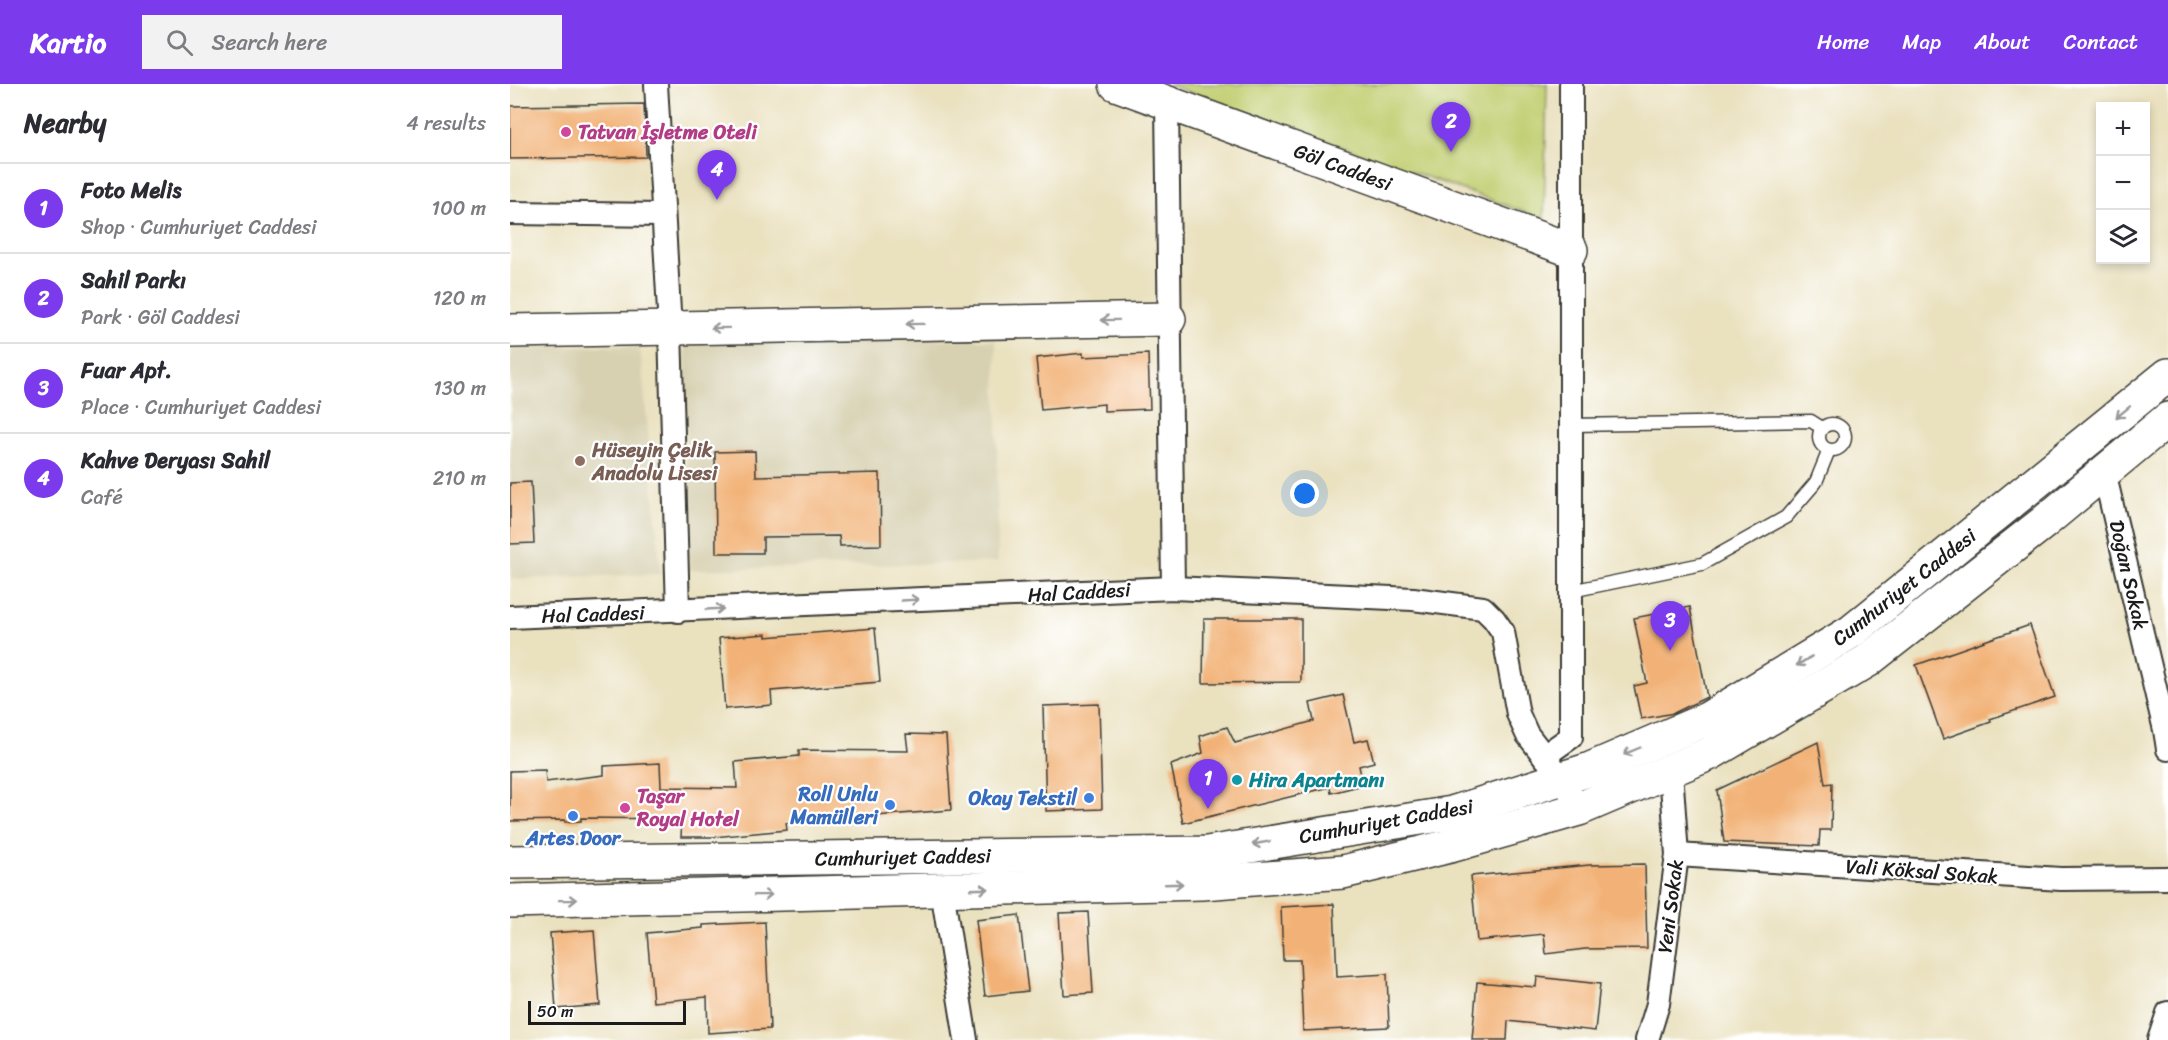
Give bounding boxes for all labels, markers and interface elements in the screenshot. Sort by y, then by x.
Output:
search box [142,15,562,69]
text: Kartio [30,18,106,67]
text: Search here [211,23,327,62]
text: Home [1817,23,1869,61]
text: Map [1902,23,1941,61]
text: About [1974,23,2031,61]
text: Contact [2064,23,2138,61]
icon: search [163,26,196,59]
text: Nearby [24,100,106,146]
map controls [2096,102,2150,264]
button: + [2096,102,2150,156]
pin: 2 [1432,103,1470,152]
text: 4 results [406,106,486,141]
place label: Tatvan İşletme Oteli [578,115,758,150]
marker: Tatvan İşletme Oteli [559,125,573,139]
street label: Göl Caddesi [1289,134,1397,202]
pin: 4 [698,150,736,200]
button: − [2096,156,2150,210]
text: Foto Melis [81,171,181,210]
text: 1 [39,191,48,226]
text: 100 m [432,191,486,226]
text: Shop · Cumhuriyet Caddesi [81,210,317,245]
button: layers [2096,210,2150,264]
text: Sahil Parkı [81,261,186,300]
text: 2 [38,281,49,316]
text: 120 m [433,281,486,316]
text: Park · Göl Caddesi [81,300,240,335]
one-way arrow [1101,314,1121,326]
one-way arrow [906,318,926,330]
one-way arrow [711,322,731,334]
text: Fuar Apt. [81,351,172,390]
text: 3 [38,371,49,406]
text: 130 m [433,371,486,406]
text: Place · Cumhuriyet Caddesi [81,390,321,425]
one-way arrow [2115,405,2131,418]
place label: Hüseyin Çelik Anadolu Lisesi [591,433,719,491]
text: Kahve Deryası Sahil [81,441,270,480]
marker: Hüseyin Çelik Anadolu Lisesi [573,454,587,468]
text: 4 [37,461,50,496]
text: 210 m [433,461,486,496]
your location [1290,479,1319,508]
text: Café [81,480,123,515]
street label: Doğan Sokak [2099,517,2158,634]
street label: Cumhuriyet Caddesi [1824,519,1986,655]
street label: Hal Caddesi [1027,572,1133,613]
street label: Hal Caddesi [541,595,647,634]
one-way arrow [900,595,920,606]
pin: 3 [1650,602,1690,651]
one-way arrow [705,604,725,615]
one-way arrow [1796,655,1813,667]
one-way arrow [1623,747,1641,758]
pin: 1 [1188,760,1228,809]
place label: Hira Apartmanı [1248,763,1385,798]
marker: Hira Apartmanı [1230,773,1244,787]
place label: Roll Unlu Mamülleri [789,777,879,835]
place label: Taşar Royal Hotel [636,779,740,837]
place label: Okay Tekstil [968,781,1078,816]
street label: Cumhuriyet Caddesi [1296,789,1477,854]
marker: Okay Tekstil [1082,791,1096,805]
marker: Roll Unlu Mamülleri [883,798,897,812]
marker: Taşar Royal Hotel [618,801,632,815]
marker: Artes Door [566,809,580,823]
place label: Artes Door [525,821,622,856]
street label: Cumhuriyet Caddesi [815,838,993,877]
one-way arrow [1251,838,1271,849]
street label: Vali Köksal Sokak [1844,849,2000,894]
street label: Yeni Sokak [1647,857,1694,955]
one-way arrow [1164,878,1184,890]
one-way arrow [969,883,989,895]
one-way arrow [753,889,773,900]
one-way arrow [558,894,578,905]
text: 50 m [537,997,573,1026]
scale bar [528,998,686,1026]

